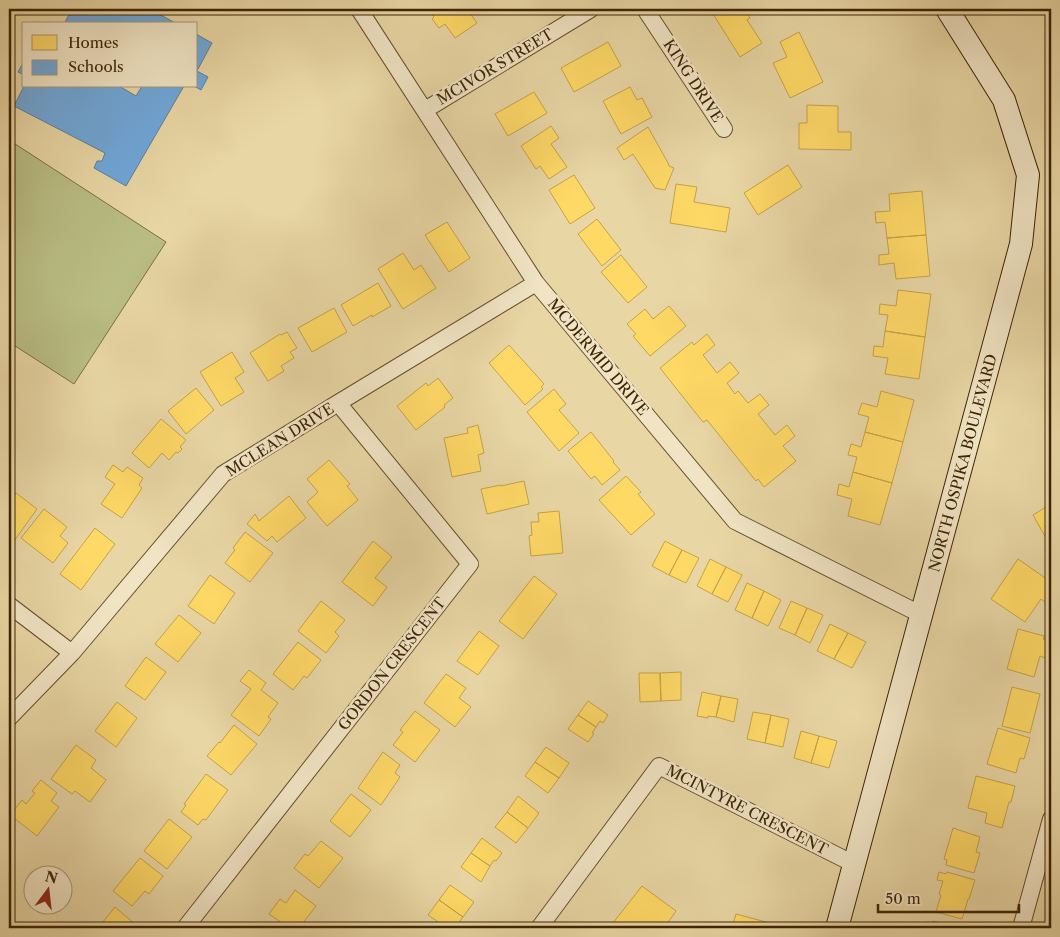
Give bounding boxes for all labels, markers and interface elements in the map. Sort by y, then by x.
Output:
legend [22,22,198,88]
street label: MCIVOR STREET [433,24,557,109]
text: Homes [68,33,119,52]
street label: KING DRIVE [659,36,727,126]
text: Schools [68,57,124,76]
street label: MCDERMID DRIVE [544,294,653,419]
street label: NORTH OSPIKA BOULEVARD [924,352,1001,574]
street label: MCLEAN DRIVE [222,399,337,480]
street label: GORDON CRESCENT [334,593,450,734]
street label: MCINTYRE CRESCENT [663,760,832,859]
north arrow [22,864,72,914]
text: N [43,867,60,888]
scale bar [878,882,1019,914]
text: 50 m [885,889,921,908]

